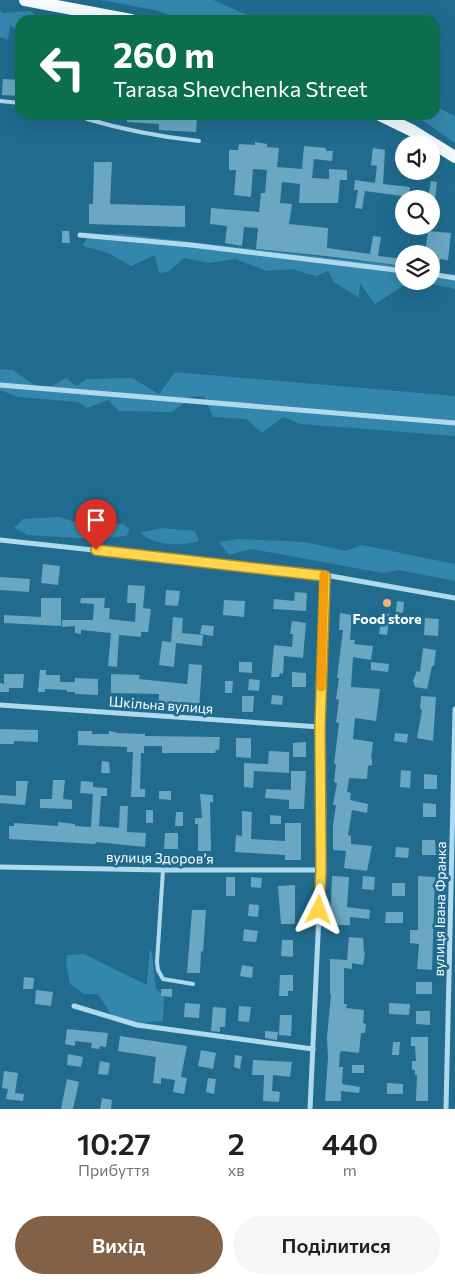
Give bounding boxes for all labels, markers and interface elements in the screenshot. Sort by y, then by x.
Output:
text: 260 m [113,32,215,75]
icon: left [30,35,95,100]
text: Tarasa Shevchenka Street [113,75,368,102]
map controls [395,135,440,290]
button: sound [395,135,440,180]
button: search [395,190,440,235]
button: layers [395,245,440,290]
pin [75,499,117,550]
icon: arrive [82,506,110,534]
marker: Food store [381,597,393,609]
place label: Food store [352,610,422,627]
street label: Шкільна вулиця [108,692,214,717]
street label: вулиця Івана Франка [430,841,449,977]
street label: вулиця Здоровʼя [106,848,214,867]
position arrow [292,883,344,935]
text: 10:27 [77,1124,151,1161]
text: 2 [228,1124,245,1161]
text: 440 [322,1124,378,1161]
text: Прибуття [78,1160,150,1179]
text: хв [228,1160,245,1179]
text: m [343,1160,357,1179]
button: Вихід [15,1216,223,1274]
button: Поділитися [233,1216,440,1274]

